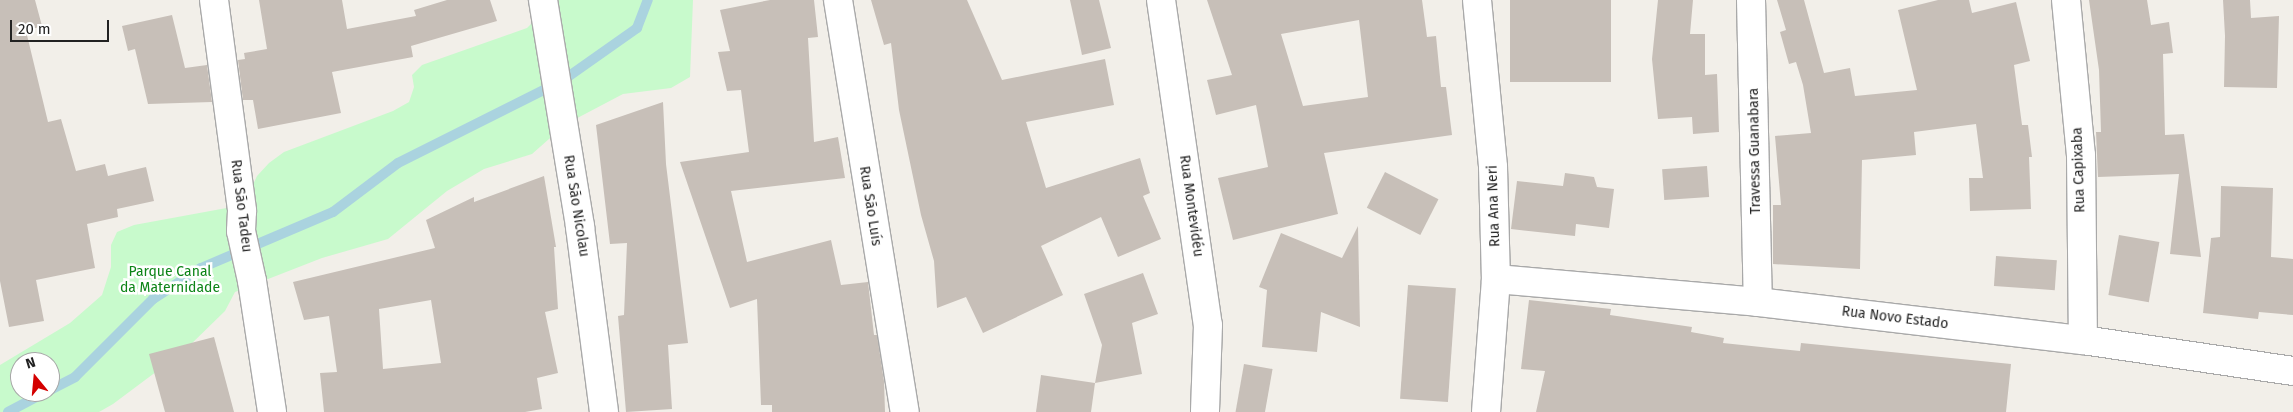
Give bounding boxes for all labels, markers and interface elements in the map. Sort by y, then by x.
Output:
scale bar [12,10,111,42]
text: 20 m [18,20,51,38]
street label: Travessa Guanabara [1745,88,1765,214]
street label: Rua Capixaba [2069,127,2089,213]
street label: Rua São Nicolau [560,154,592,258]
street label: Rua Montevidéu [1176,154,1206,258]
street label: Rua São Tadeu [227,159,255,253]
street label: Rua São Luís [855,165,885,247]
street label: Rua Ana Neri [1484,165,1504,247]
park label: Parque Canal da Maternidade [120,264,220,296]
street label: Rua Novo Estado [1841,303,1949,333]
north arrow [10,352,60,402]
text: N [24,354,38,373]

